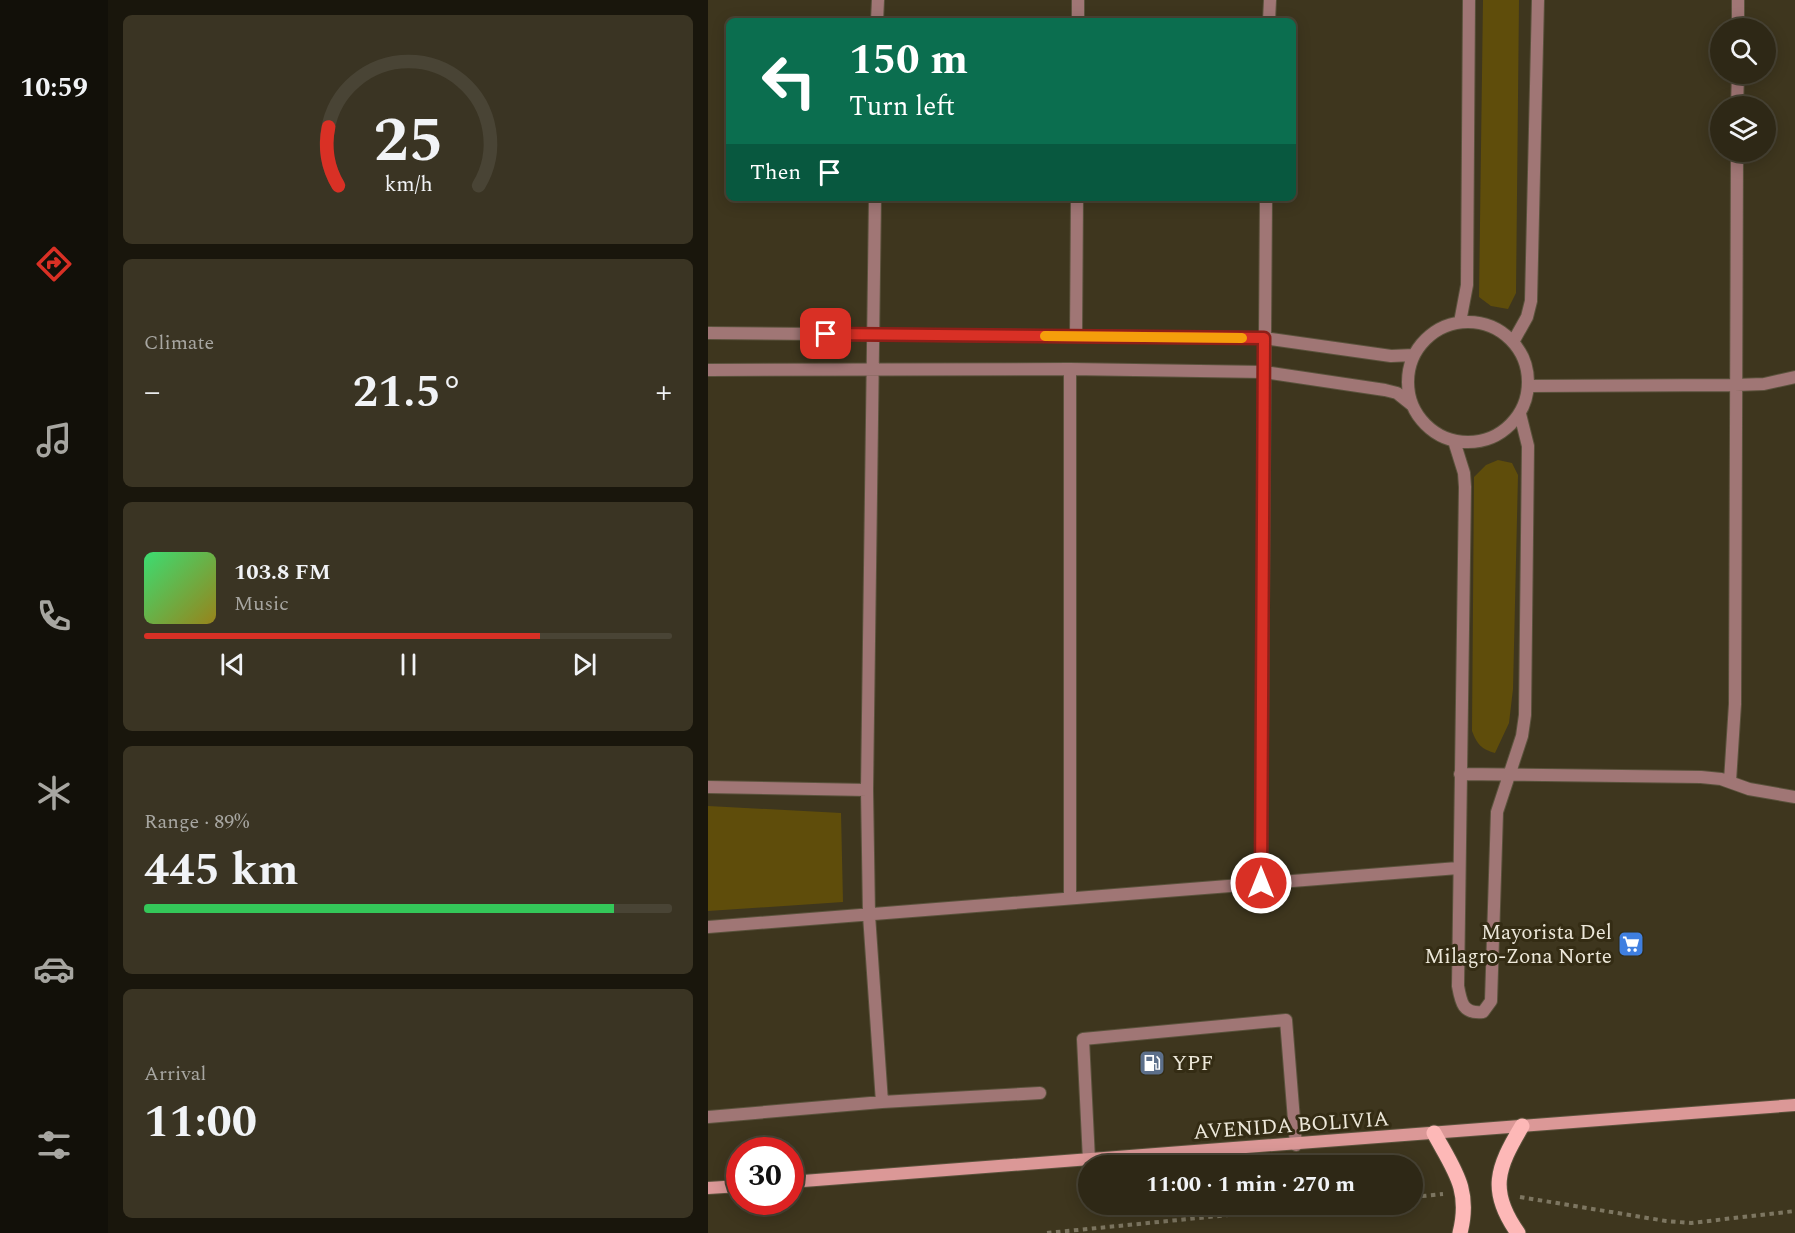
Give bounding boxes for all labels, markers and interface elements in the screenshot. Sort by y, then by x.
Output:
map controls [1710,18,1776,162]
button: search [1710,18,1776,84]
text: 150 m [849,29,968,92]
icon: left [750,42,828,120]
text: 10:59 [20,67,88,109]
text: Turn left [849,86,955,128]
text: 25 [373,94,443,189]
button: layers [1710,96,1776,162]
text: Then [750,156,801,189]
icon: arrive [813,156,846,189]
text: km/h [384,169,432,202]
icon: directions [33,243,75,285]
pin [800,308,851,359]
icon: arrive [809,317,842,350]
text: Climate [144,328,214,358]
text: 21.5° [353,358,463,427]
text: − [144,367,161,417]
text: + [655,367,672,417]
icon: music [33,419,75,461]
text: 103.8 FM [234,556,331,589]
text: Music [234,589,289,619]
icon: phone [33,595,75,637]
icon: previous [216,648,249,681]
icon: pause [392,648,425,681]
icon: next [568,648,601,681]
icon: climate [33,772,75,814]
text: Range · 89% [144,807,249,837]
text: 445 km [144,836,299,905]
position arrow [1229,851,1293,915]
place label: Mayorista Del Milagro-Zona Norte [1424,917,1612,973]
supermarket icon: Mayorista Del Milagro-Zona Norte [1616,929,1646,959]
icon: car [33,948,75,990]
fuel station icon: YPF [1137,1048,1167,1078]
place label: YPF [1172,1048,1213,1080]
text: Arrival [144,1059,206,1089]
text: 11:00 [144,1088,257,1157]
street label: AVENIDA BOLIVIA [1192,1103,1390,1149]
icon: filters [33,1124,75,1166]
speed limit sign: 30 [726,1137,804,1215]
text: 11:00 · 1 min · 270 m [1146,1168,1355,1201]

